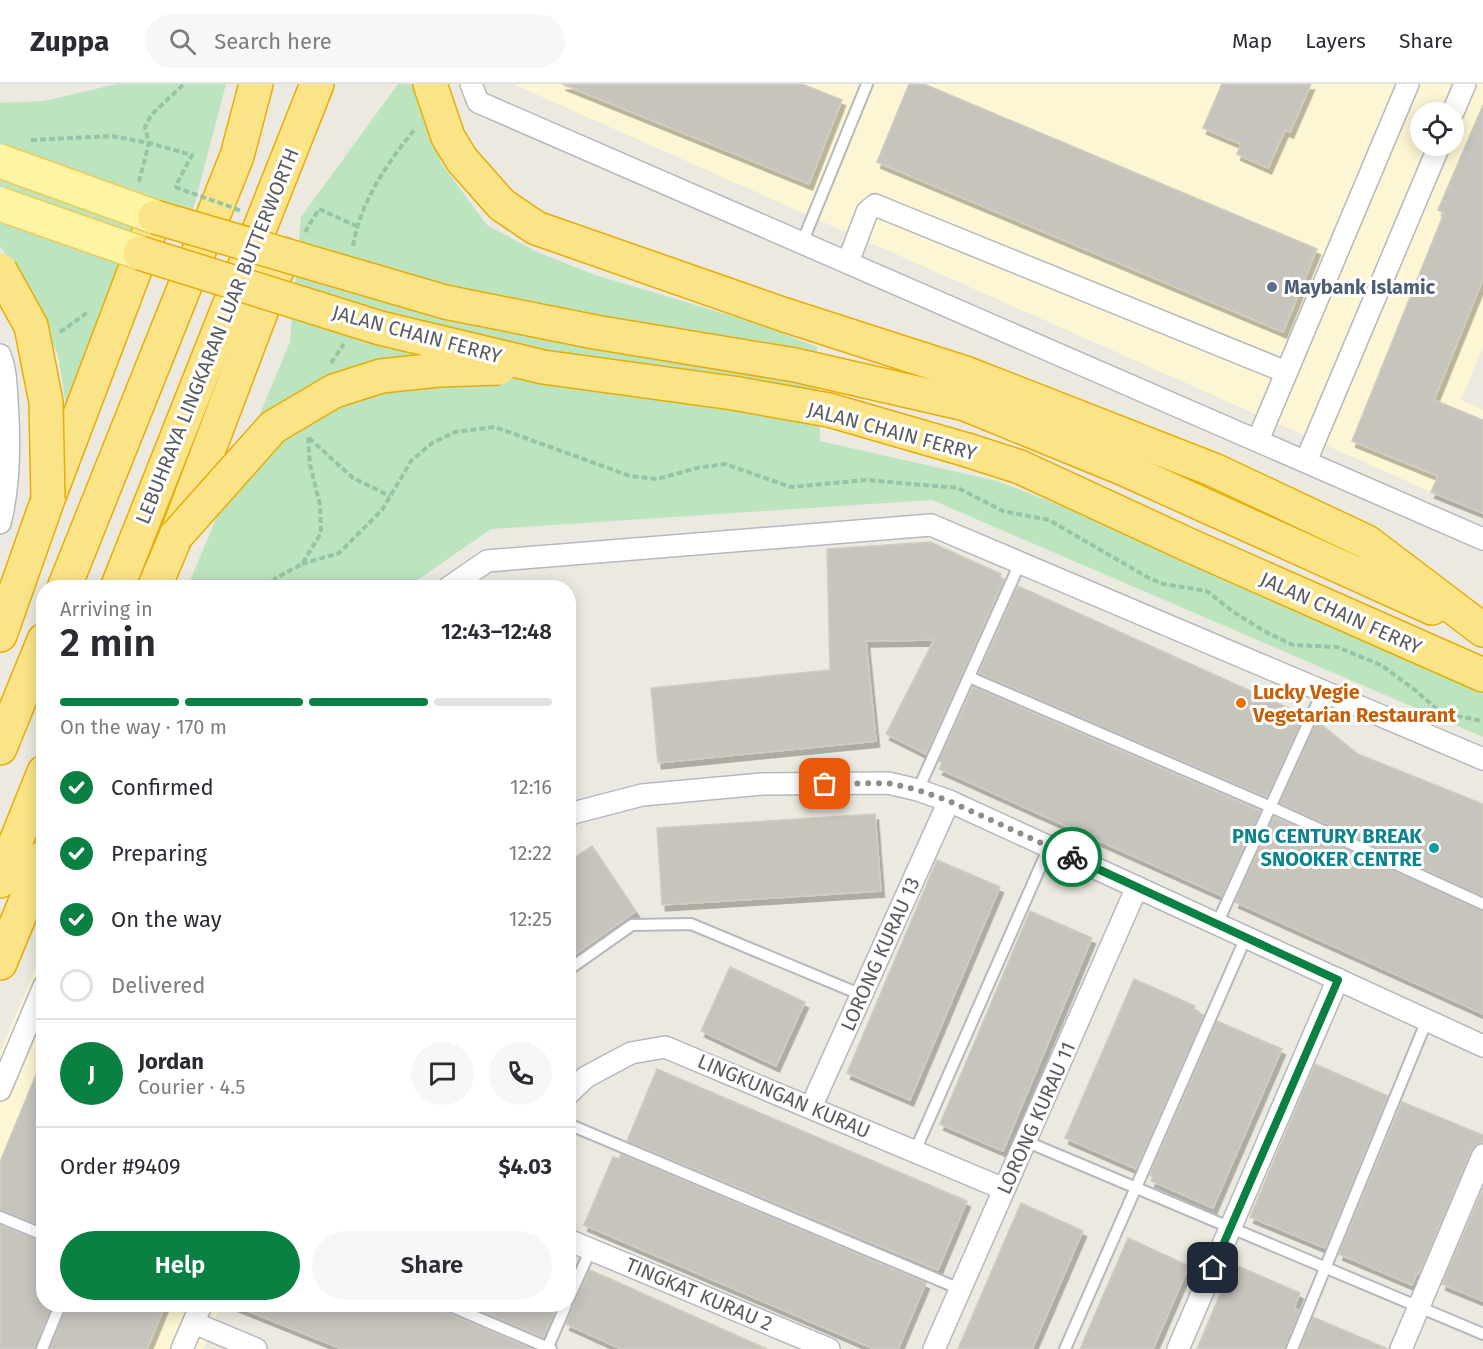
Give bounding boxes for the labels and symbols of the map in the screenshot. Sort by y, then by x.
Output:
street label: LEBUHRAYA LINGKARAN LUAR BUTTERWORTH [130,145,304,527]
place label: Maybank Islamic [1284,275,1436,299]
marker: Maybank Islamic [1265,280,1279,294]
street label: JALAN CHAIN FERRY [330,300,504,368]
street label: JALAN CHAIN FERRY [805,397,979,465]
street label: JALAN CHAIN FERRY [1257,567,1425,659]
place label: Lucky Vegie Vegetarian Restaurant [1252,680,1456,727]
marker: Lucky Vegie Vegetarian Restaurant [1234,696,1248,710]
pin [799,758,850,809]
place label: PNG CENTURY BREAK SNOOKER CENTRE [1232,824,1422,871]
courier [1042,827,1102,887]
marker: PNG CENTURY BREAK SNOOKER CENTRE [1427,841,1441,855]
street label: LORONG KURAU 13 [835,873,925,1035]
street label: LORONG KURAU 11 [992,1038,1080,1198]
street label: LINGKUNGAN KURAU [694,1049,874,1143]
pin [1187,1242,1238,1293]
street label: TINGKAT KURAU 2 [622,1252,776,1336]

